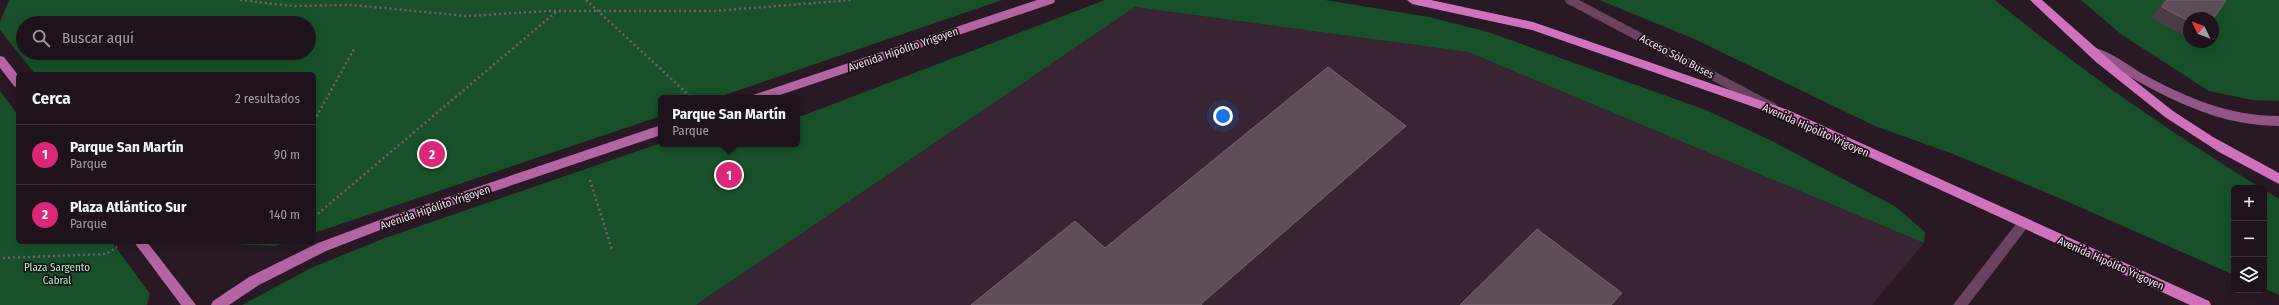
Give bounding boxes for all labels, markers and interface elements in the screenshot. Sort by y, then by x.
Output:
north arrow [2183,12,2219,48]
search box [16,16,316,60]
street label: Avenida Hipólito Yrigoyen [846,25,960,74]
icon: search [30,27,52,49]
text: Buscar aquí [62,29,134,47]
street label: Acceso Sólo Buses [1637,31,1716,82]
text: Cerca [32,88,71,109]
text: 2 resultados [235,91,300,106]
popup [658,95,800,147]
street label: Avenida Hipólito Yrigoyen [1760,101,1871,160]
text: Parque San Martín [672,105,786,123]
your location [1213,106,1233,126]
text: Parque [672,123,709,138]
text: Parque San Martín [70,138,184,156]
pin: 2 [419,139,445,169]
text: 1 [42,147,48,162]
text: 90 m [274,147,300,162]
text: Parque [70,156,107,171]
pin: 1 [716,160,742,190]
street label: Avenida Hipólito Yrigoyen [378,183,492,232]
map controls [2231,185,2267,293]
button: + [2231,185,2267,221]
text: Plaza Atlántico Sur [70,198,186,216]
text: 2 [42,207,48,222]
text: 140 m [269,207,300,222]
text: Parque [70,216,107,231]
button: − [2231,221,2267,257]
street label: Avenida Hipólito Yrigoyen [2055,234,2166,293]
button: layers [2231,257,2267,293]
park label: Plaza Sargento Cabral [24,261,90,287]

